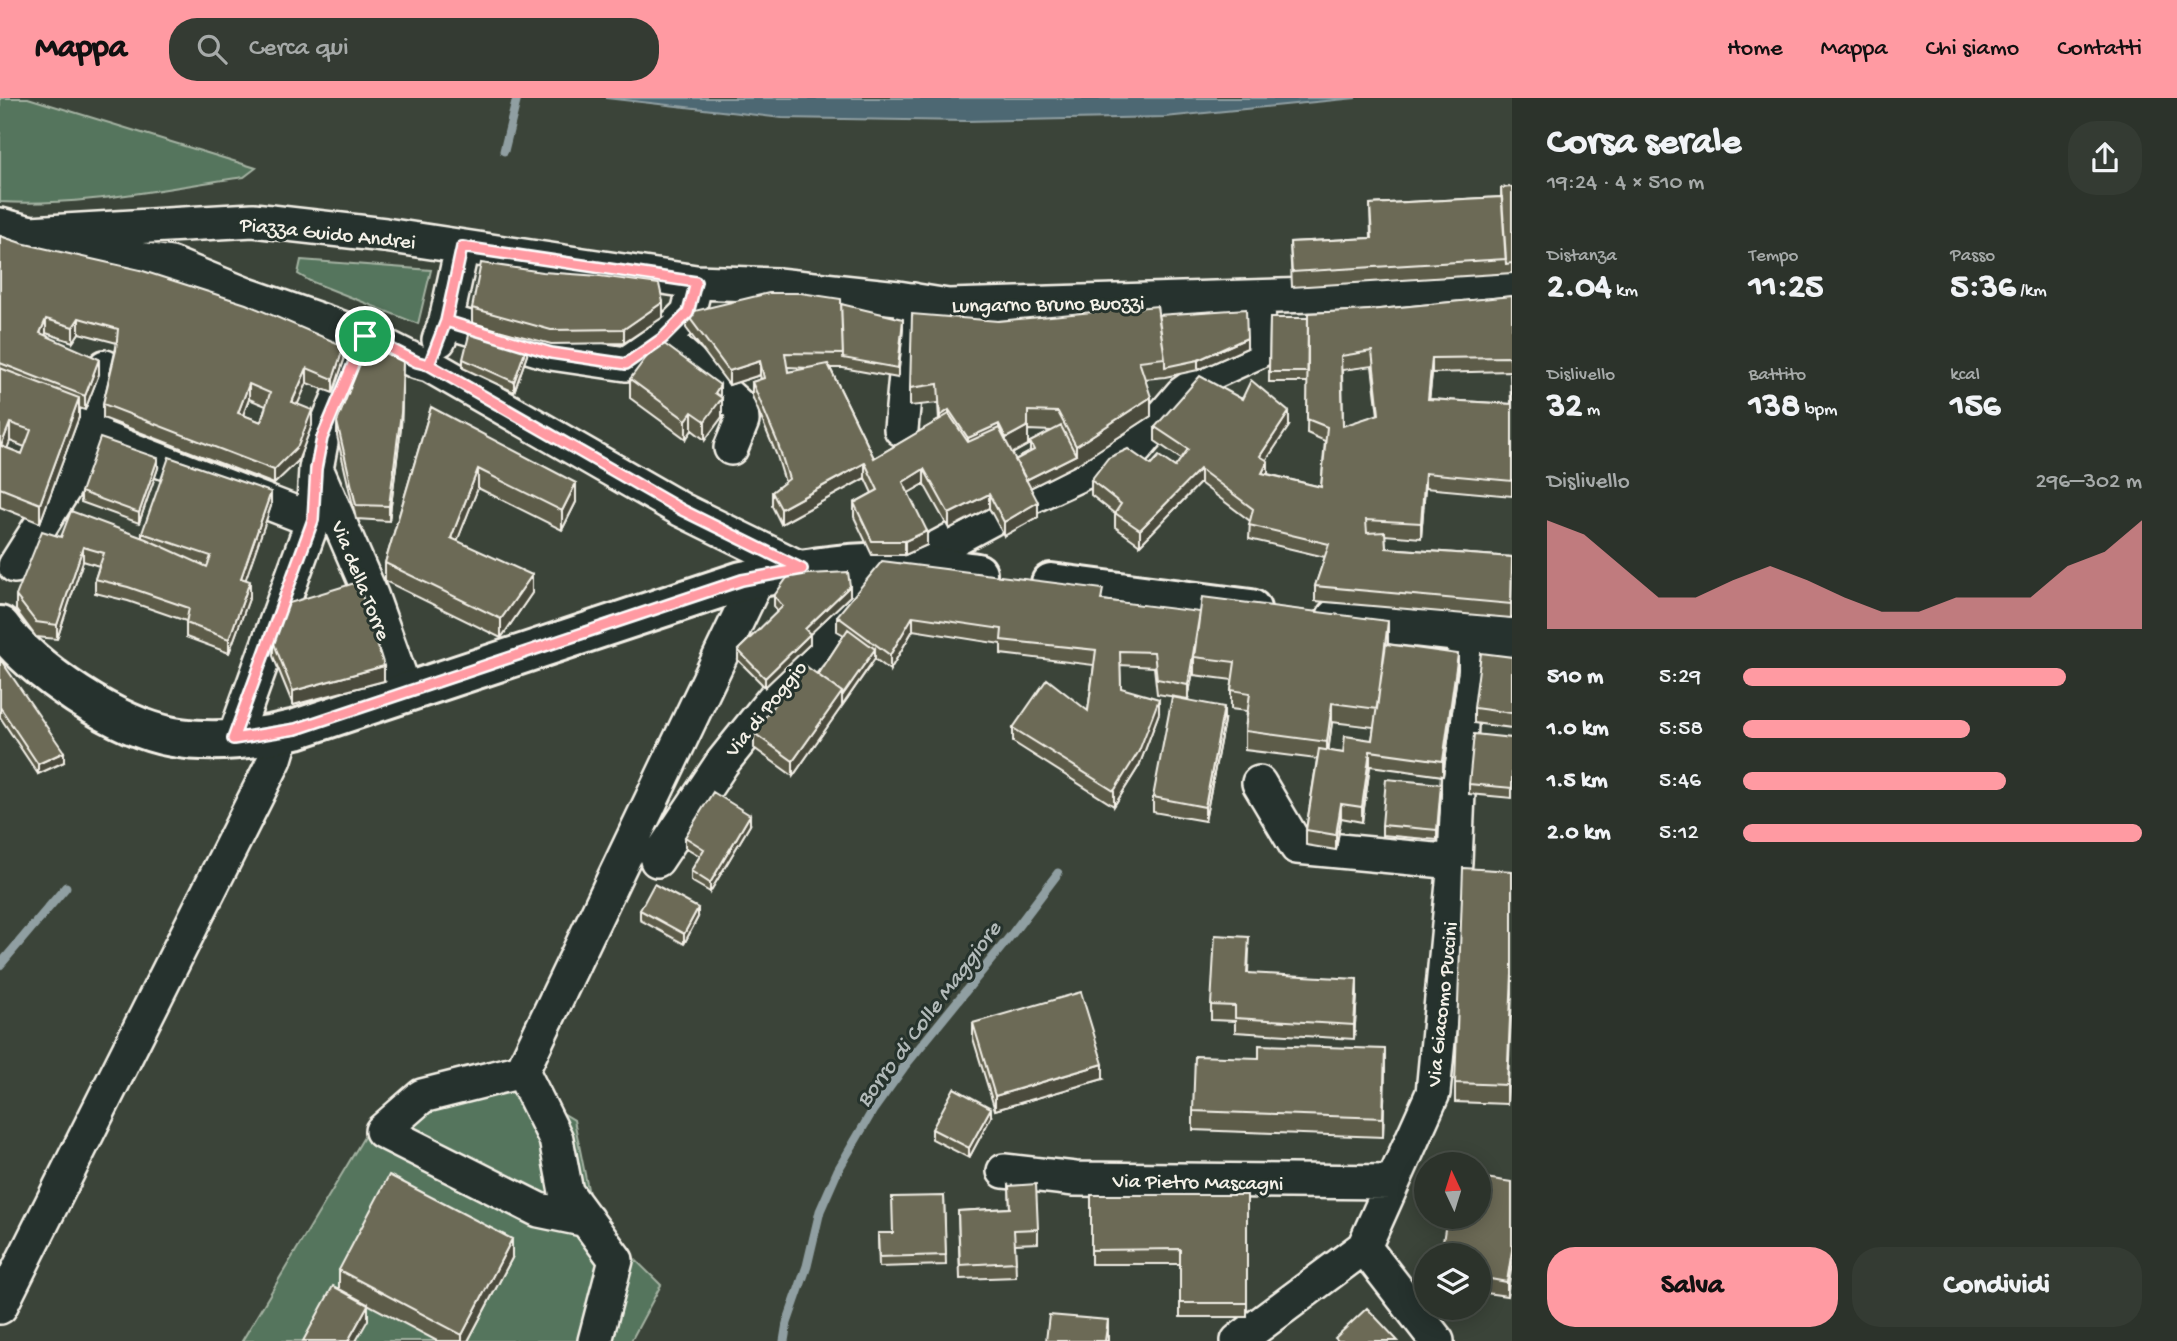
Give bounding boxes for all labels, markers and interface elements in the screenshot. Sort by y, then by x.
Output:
search box [169,18,659,81]
text: Mappa [35,30,127,68]
icon: search [193,30,231,68]
text: Cerca qui [249,34,349,65]
text: Home [1727,35,1783,64]
text: Mappa [1821,35,1888,64]
text: Chi siamo [1926,35,2019,64]
text: Contatti [2057,35,2142,64]
button: share [2068,121,2142,195]
text: Corsa serale [1547,122,1741,166]
text: 19:24 · 4 × 510 m [1547,170,1704,197]
street label: Piazza Guido Andrei [238,214,417,257]
text: Distanza [1547,245,1617,268]
text: Tempo [1749,245,1798,268]
text: Passo [1950,245,1995,268]
text: 2.04 [1547,268,1612,309]
text: 11:25 [1749,268,1823,309]
text: 5:36 [1950,268,2016,309]
text: km [1612,280,1638,303]
text: /km [2016,280,2047,303]
street label: Lungarno Bruno Buozzi [951,292,1145,321]
pin [335,306,395,366]
icon: arrive [346,317,384,355]
text: Dislivello [1547,364,1615,387]
text: Battito [1749,364,1806,387]
text: kcal [1950,364,1980,387]
text: 32 [1547,387,1582,428]
text: 138 [1749,387,1800,428]
text: 156 [1950,387,2001,428]
text: m [1582,399,1600,422]
text: bpm [1800,399,1838,422]
text: Dislivello [1547,469,1630,496]
text: 296–302 m [2035,469,2142,496]
street label: Via della Torre [323,517,394,646]
street label: Via di Poggio [721,657,814,764]
text: 510 m [1547,664,1603,691]
text: 5:29 [1659,664,1701,691]
text: 1.0 km [1547,716,1609,743]
text: 5:58 [1659,716,1703,743]
text: 1.5 km [1547,768,1608,795]
text: 5:46 [1659,768,1701,795]
text: 2.0 km [1547,820,1611,847]
text: 5:12 [1659,820,1699,847]
water label: Borro di Colle Maggiore [851,916,1009,1113]
street label: Via Giacomo Puccini [1423,921,1466,1089]
north arrow [1414,1152,1491,1228]
map controls [1414,1152,1491,1320]
street label: Via Pietro Mascagni [1111,1170,1284,1198]
button: layers [1414,1243,1491,1320]
button: Salva [1547,1247,1838,1327]
button: Condividi [1852,1247,2142,1327]

